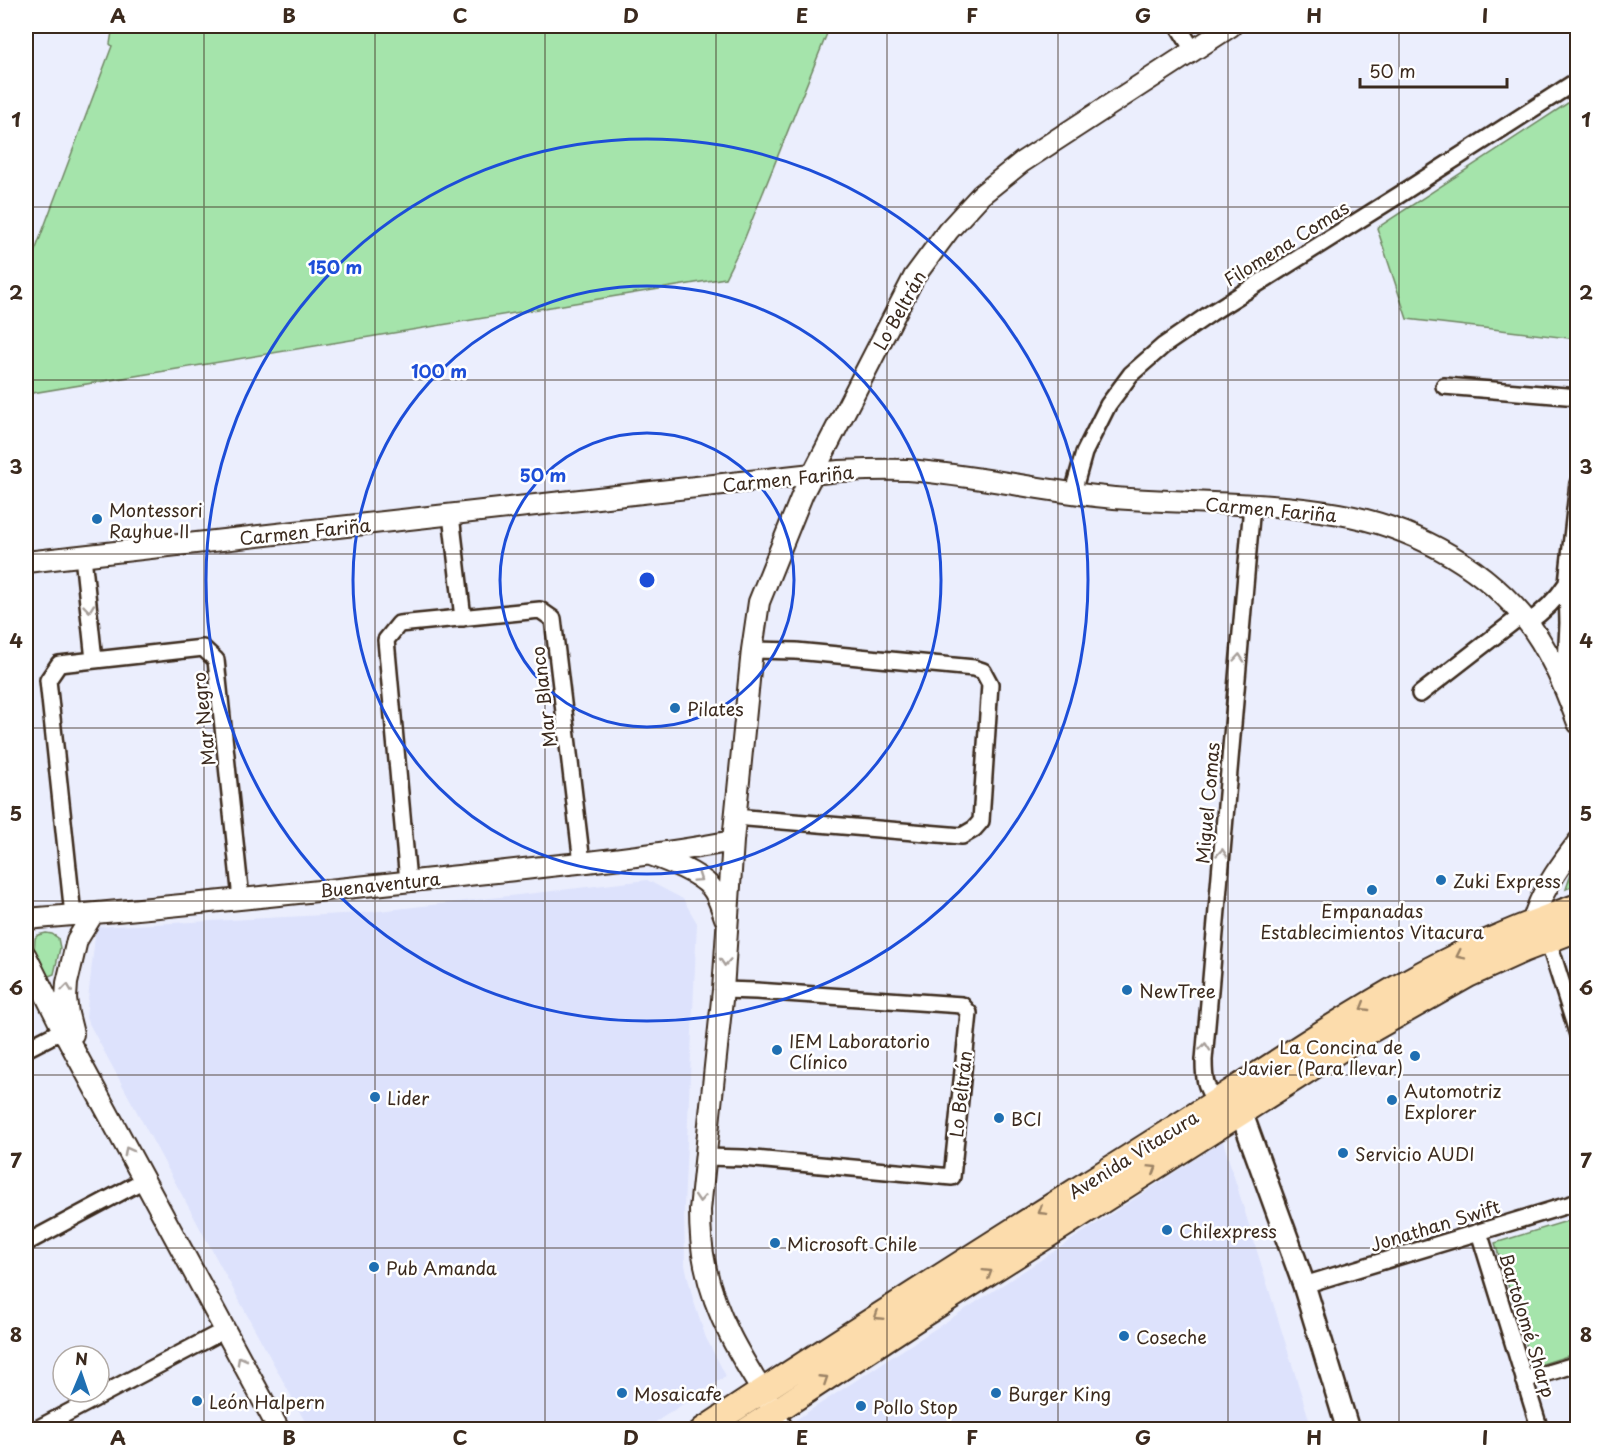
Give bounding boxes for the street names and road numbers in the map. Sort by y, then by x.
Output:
street label: Filomena Comas [1218,194,1354,292]
street label: Lo Beltrán [866,265,932,355]
street label: Carmen Fariña [721,458,856,498]
street label: Carmen Fariña [1204,490,1338,528]
street label: Carmen Fariña [238,511,373,551]
street label: Mar Blanco [523,645,563,749]
street label: Mar Negro [185,671,221,767]
street label: Miguel Comas [1188,741,1226,865]
street label: Buenaventura [318,864,442,904]
street label: Lo Beltrán [942,1049,978,1139]
street label: Avenida Vitacura [1063,1103,1203,1205]
street label: Jonathan Swift [1367,1192,1503,1258]
street label: Bartolomé Sharp [1493,1249,1563,1401]

